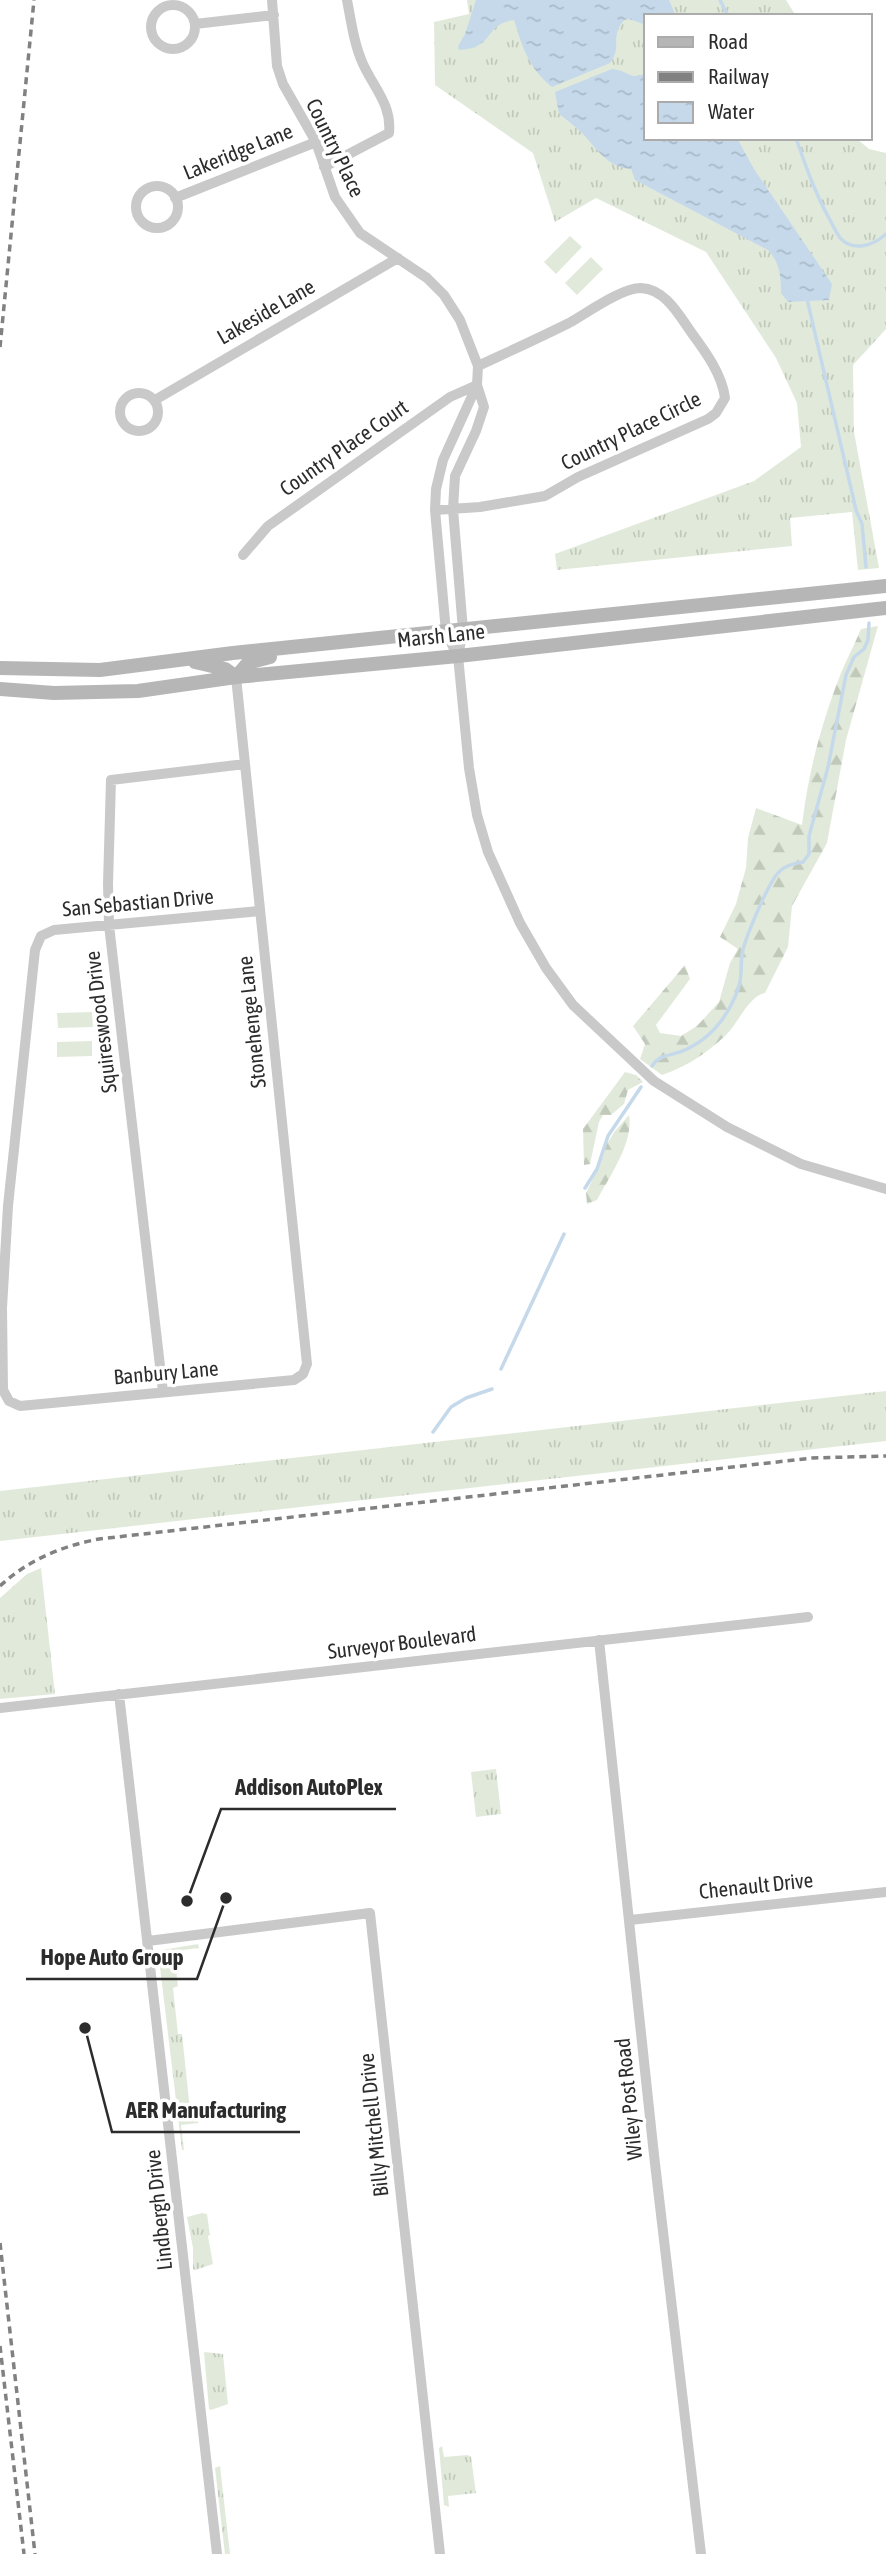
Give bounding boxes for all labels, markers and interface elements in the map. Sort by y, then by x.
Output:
legend [644,14,872,140]
text: Road [708,29,748,53]
text: Railway [708,64,770,88]
street label: Country Place [302,95,370,201]
text: Water [708,99,755,123]
street label: Lakeridge Lane [179,118,296,184]
street label: Lakeside Lane [213,274,318,349]
street label: Country Place Circle [557,386,704,474]
street label: Country Place Court [275,394,412,500]
street label: Marsh Lane [396,618,486,652]
street label: San Sebastian Drive [61,883,214,921]
street label: Squireswood Drive [79,950,121,1094]
street label: Stonehenge Lane [232,955,270,1089]
street label: Banbury Lane [112,1355,219,1389]
street label: Surveyor Boulevard [326,1621,477,1663]
callout: Addison AutoPlex [221,1765,396,1809]
text: Addison AutoPlex [234,1774,383,1800]
street label: Chenault Drive [698,1867,814,1903]
callout: Hope Auto Group [26,1935,197,1979]
text: Hope Auto Group [40,1944,184,1970]
street label: Wiley Post Road [610,2037,646,2161]
street label: Billy Mitchell Drive [354,2052,392,2198]
callout: AER Manufacturing [112,2088,300,2132]
text: AER Manufacturing [125,2097,286,2123]
street label: Lindbergh Drive [140,2149,176,2272]

